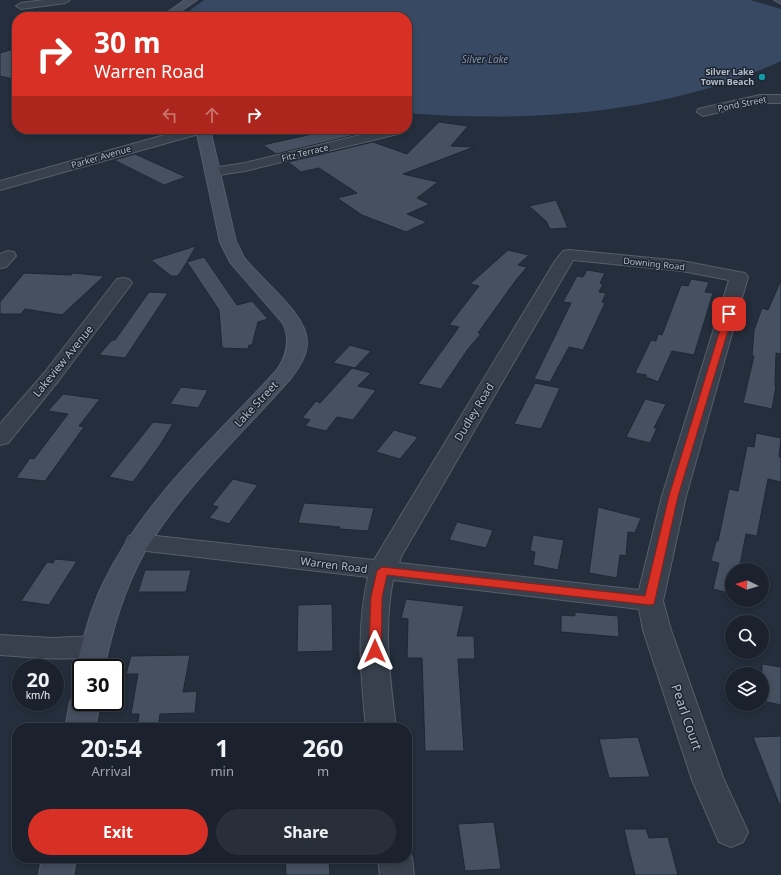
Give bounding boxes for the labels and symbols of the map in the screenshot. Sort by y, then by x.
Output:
water label: Silver Lake [462,52,508,66]
place label: Silver Lake Town Beach [701,65,754,88]
marker: Silver Lake Town Beach [757,72,767,82]
street label: Pond Street [716,92,768,115]
street label: Fitz Terrace [280,140,330,165]
street label: Parker Avenue [69,142,132,171]
street label: Downing Road [623,254,685,273]
pin [712,297,746,331]
street label: Lakeview Avenue [29,322,96,400]
street label: Lake Street [231,377,281,430]
street label: Dudley Road [450,380,497,444]
street label: Warren Road [300,553,368,576]
north arrow [725,563,769,607]
position arrow [354,630,396,672]
speed limit sign: 30 [72,659,124,711]
street label: Pearl Court [667,682,707,753]

